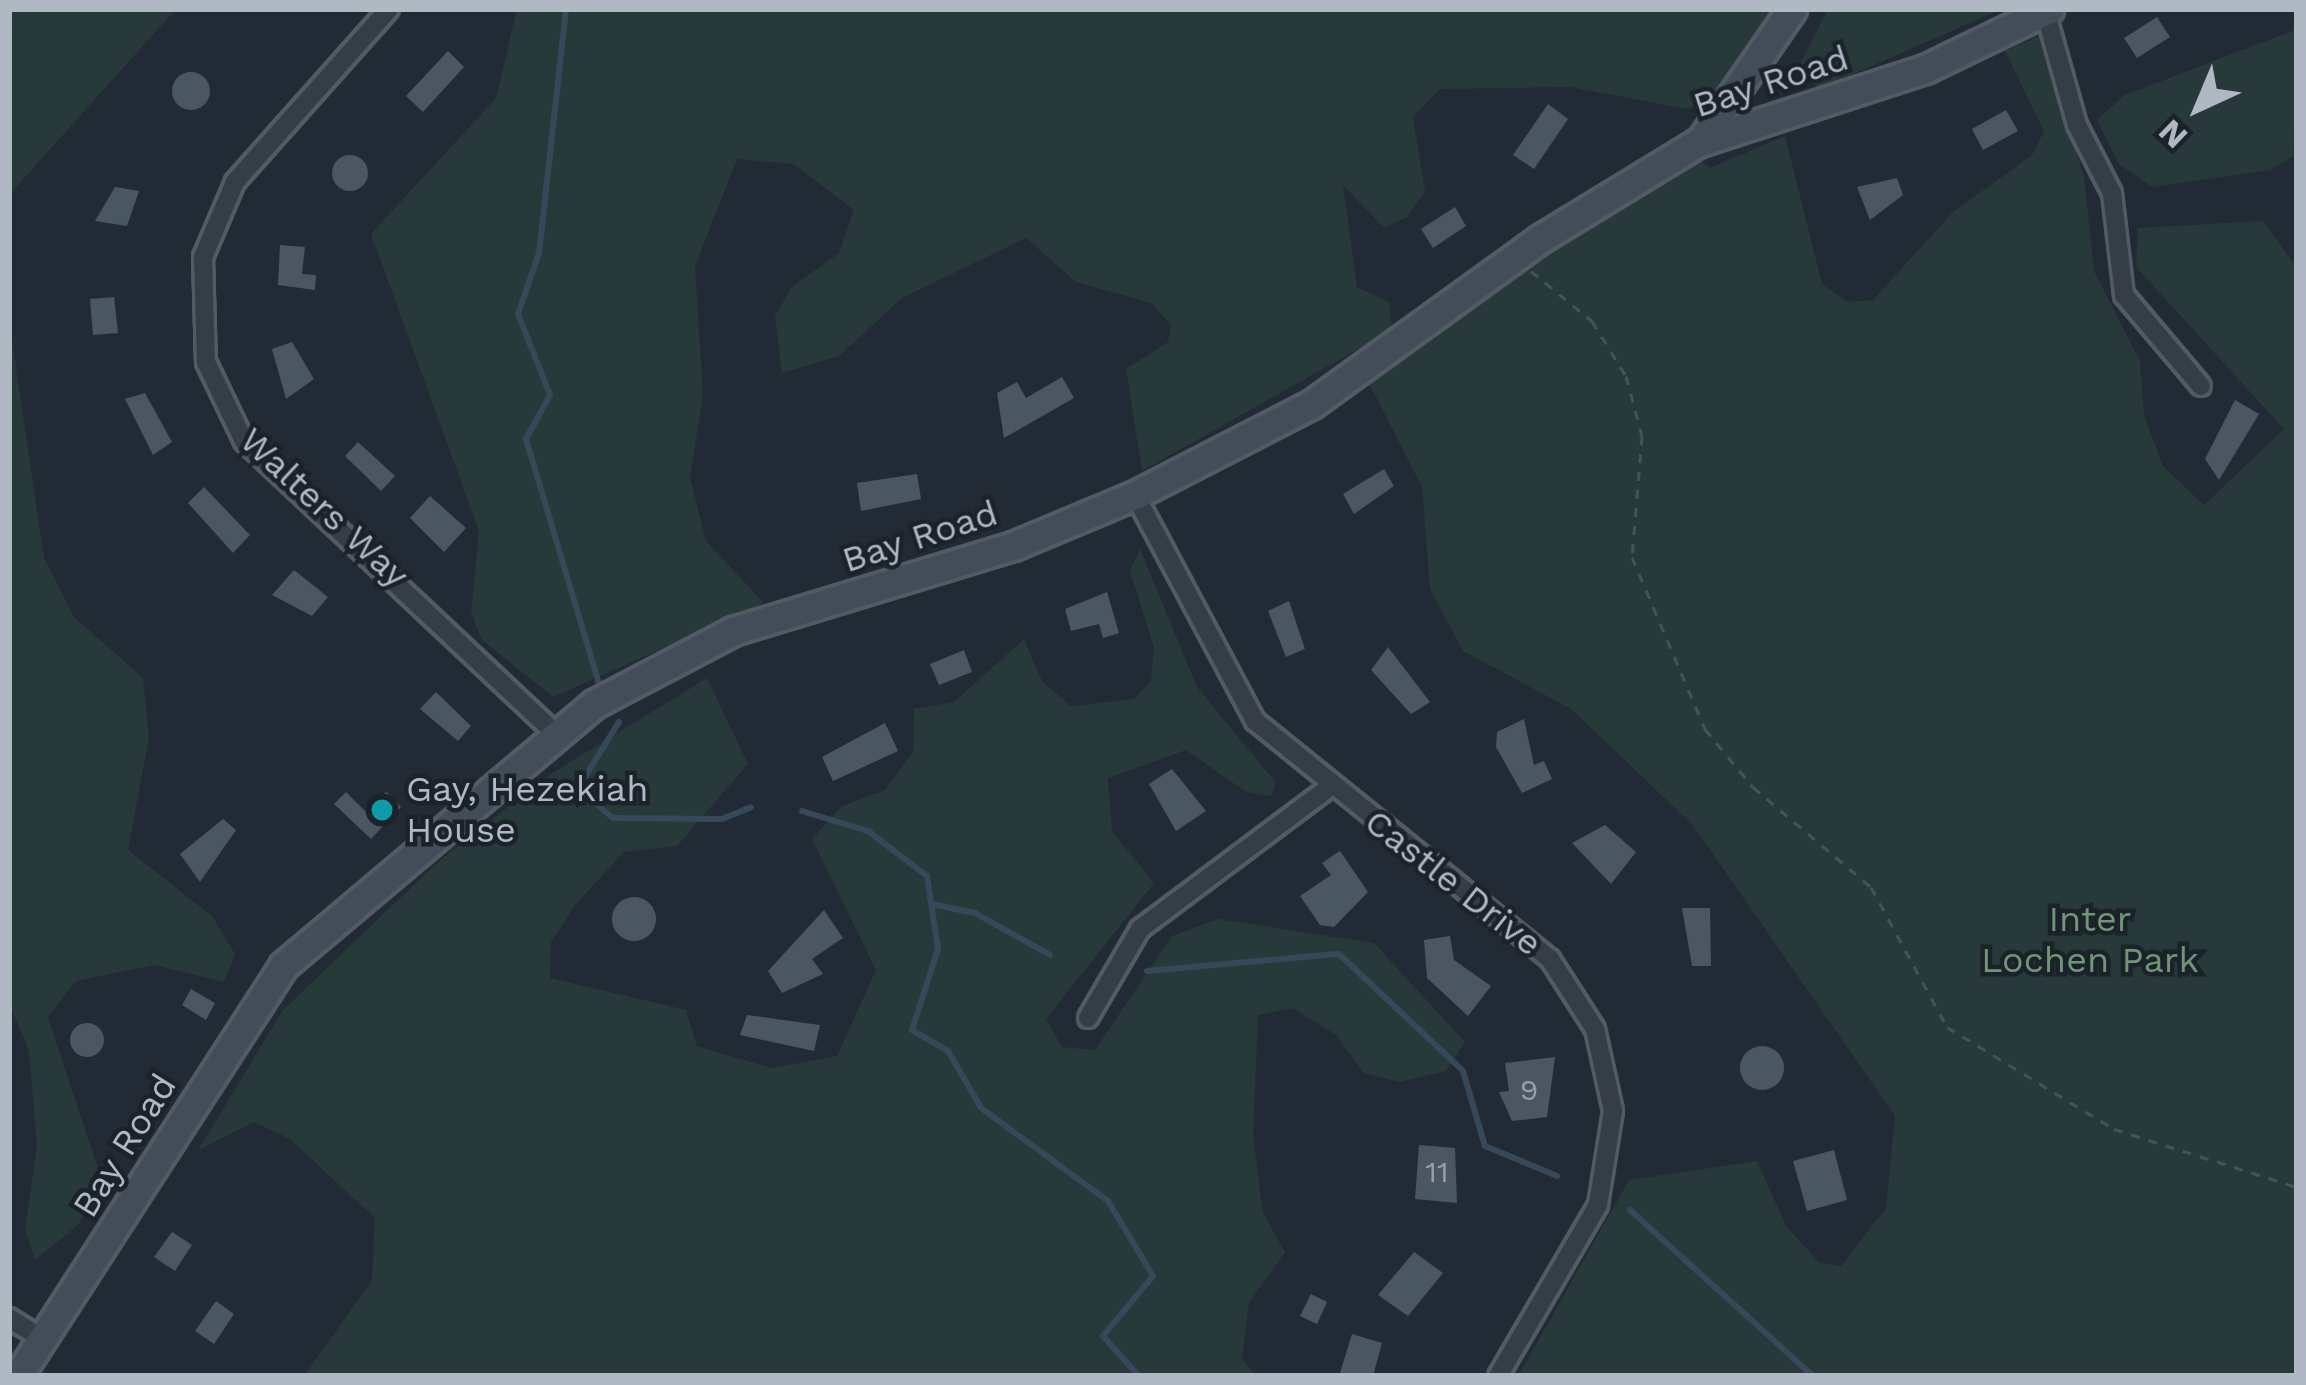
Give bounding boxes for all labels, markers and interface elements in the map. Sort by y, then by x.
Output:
street label: Bay Road [1687,36,1855,128]
north arrow [2138,48,2258,168]
text: N [2150,112,2195,157]
street label: Walters Way [230,419,418,597]
street label: Bay Road [836,491,1004,583]
place label: Gay, Hezekiah House [406,767,648,852]
marker: Gay, Hezekiah House [369,797,395,823]
street label: Castle Drive [1356,800,1550,966]
park label: Inter Lochen Park [1981,897,2199,982]
street label: Bay Road [64,1066,186,1226]
house number: 9 [1520,1072,1538,1108]
house number: 11 [1425,1154,1449,1190]

